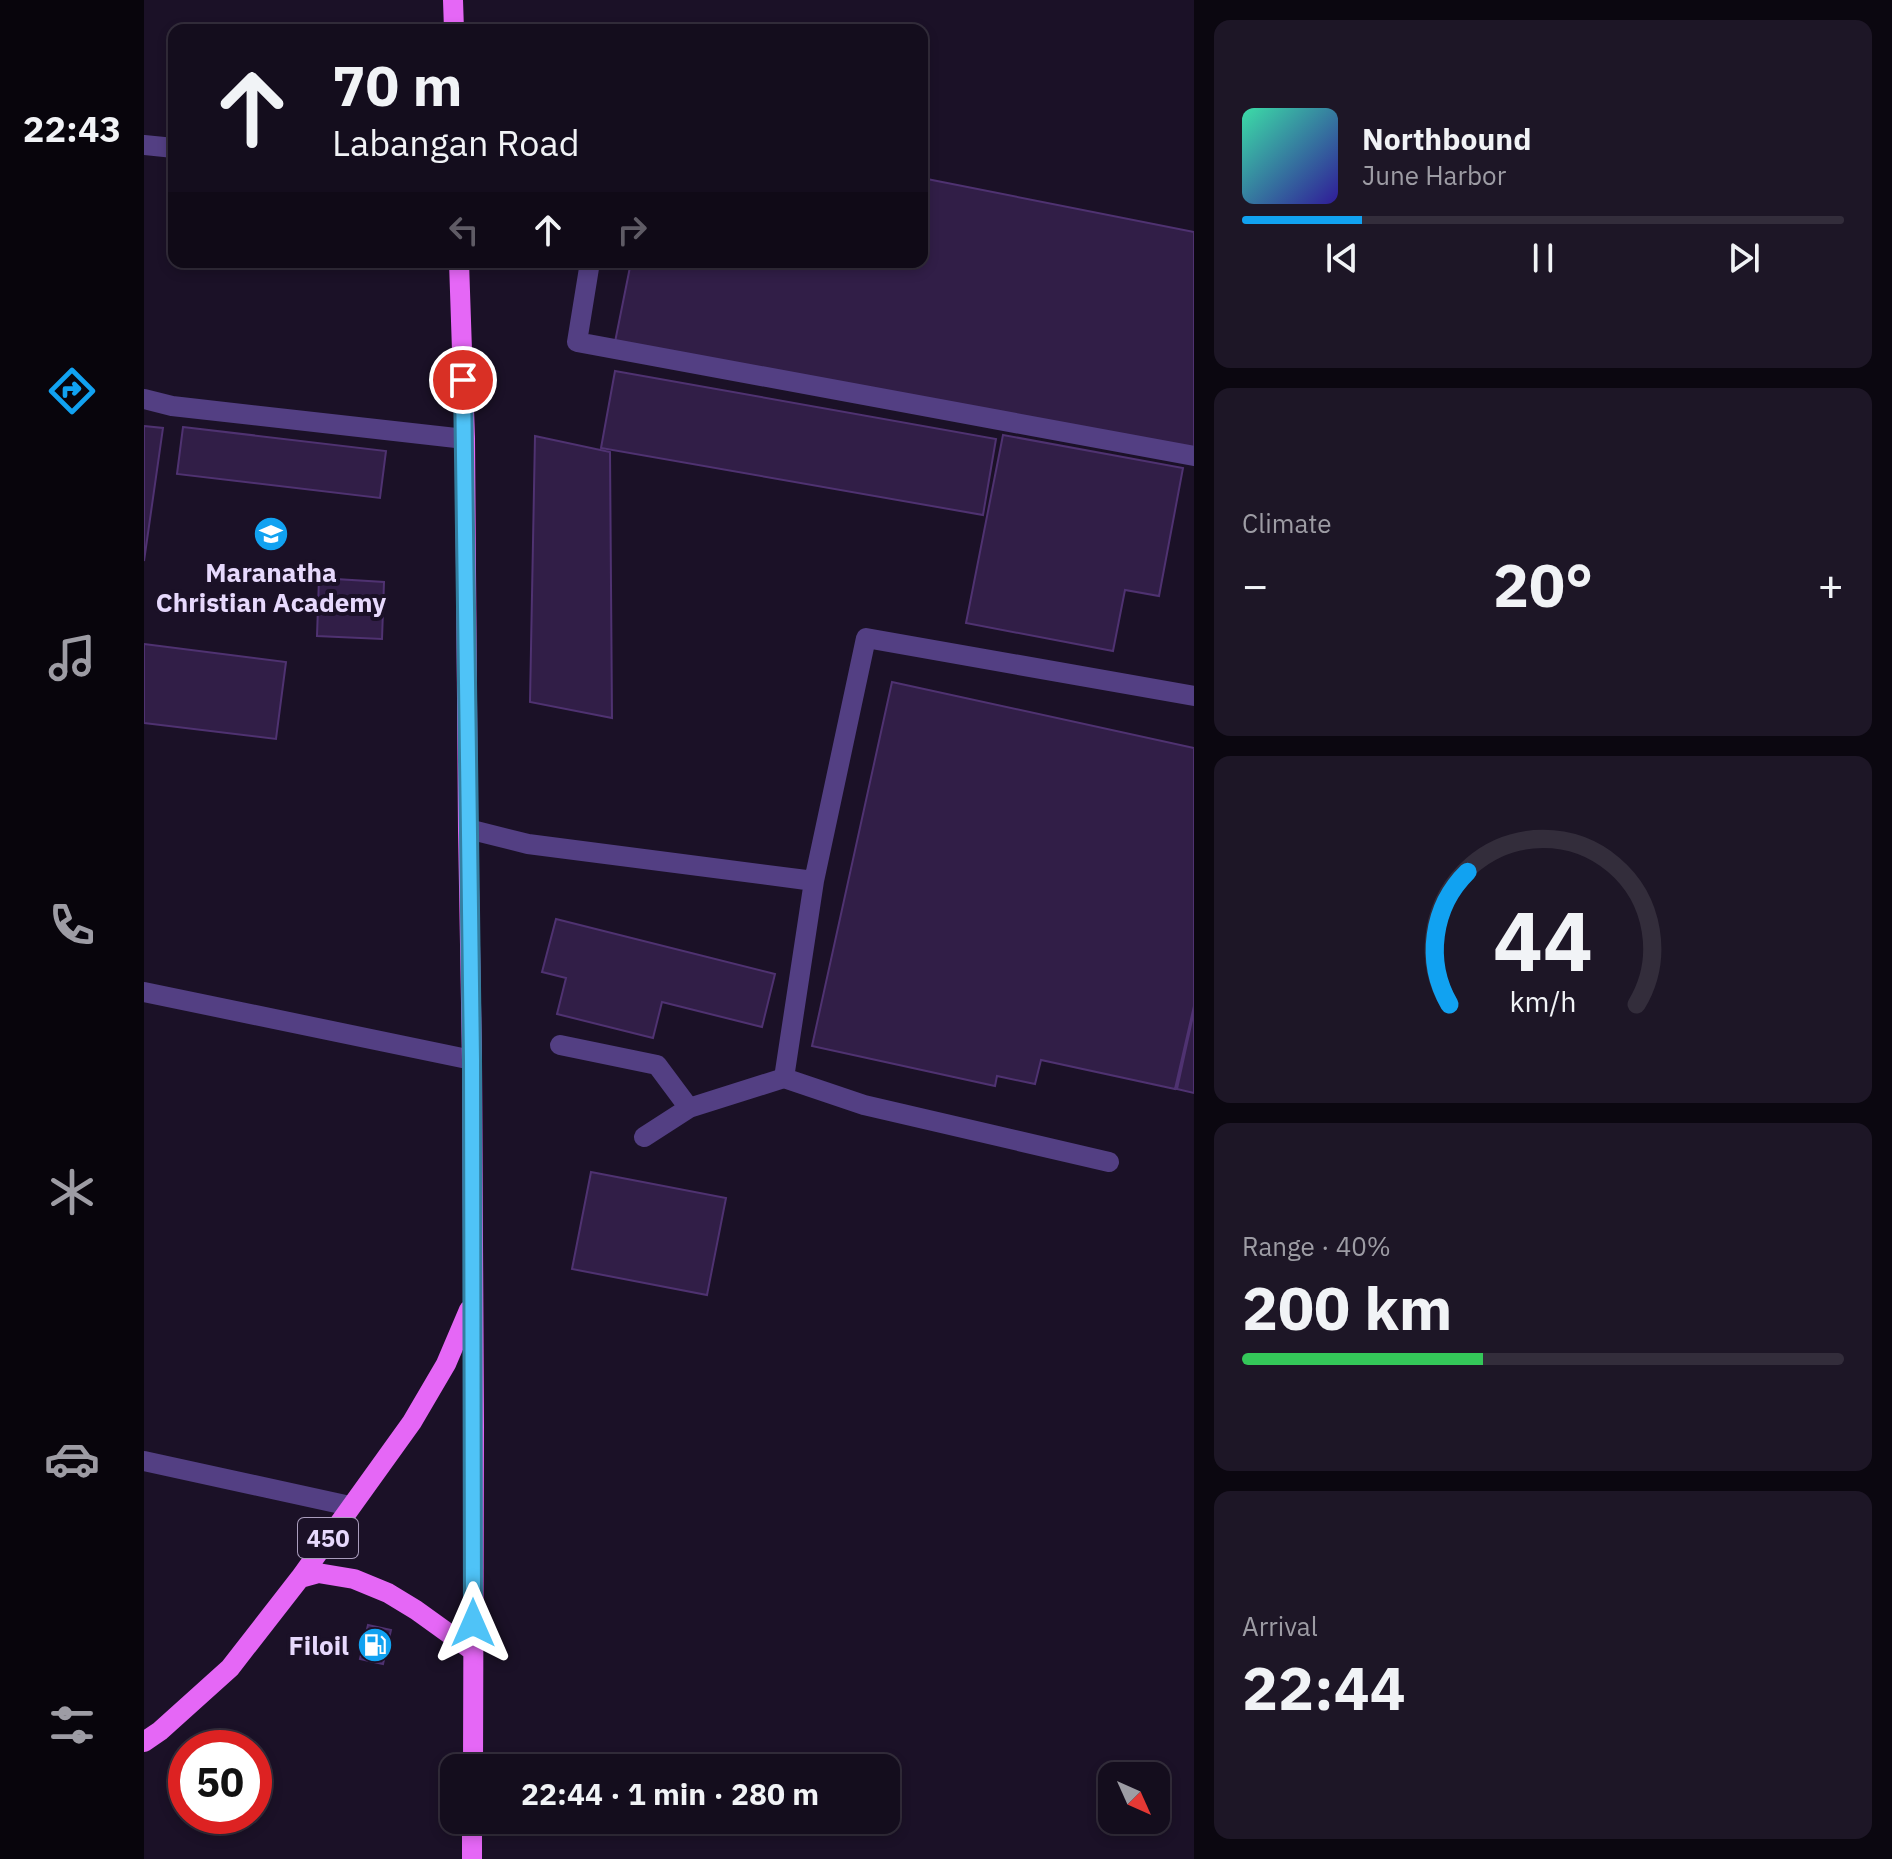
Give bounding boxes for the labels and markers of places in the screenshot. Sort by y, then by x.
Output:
pin [429,346,497,414]
school or university icon: Maranatha Christian Academy [252,515,290,553]
place label: Maranatha Christian Academy [156,555,386,619]
fuel station icon: Filoil [356,1626,394,1664]
place label: Filoil [288,1628,349,1662]

